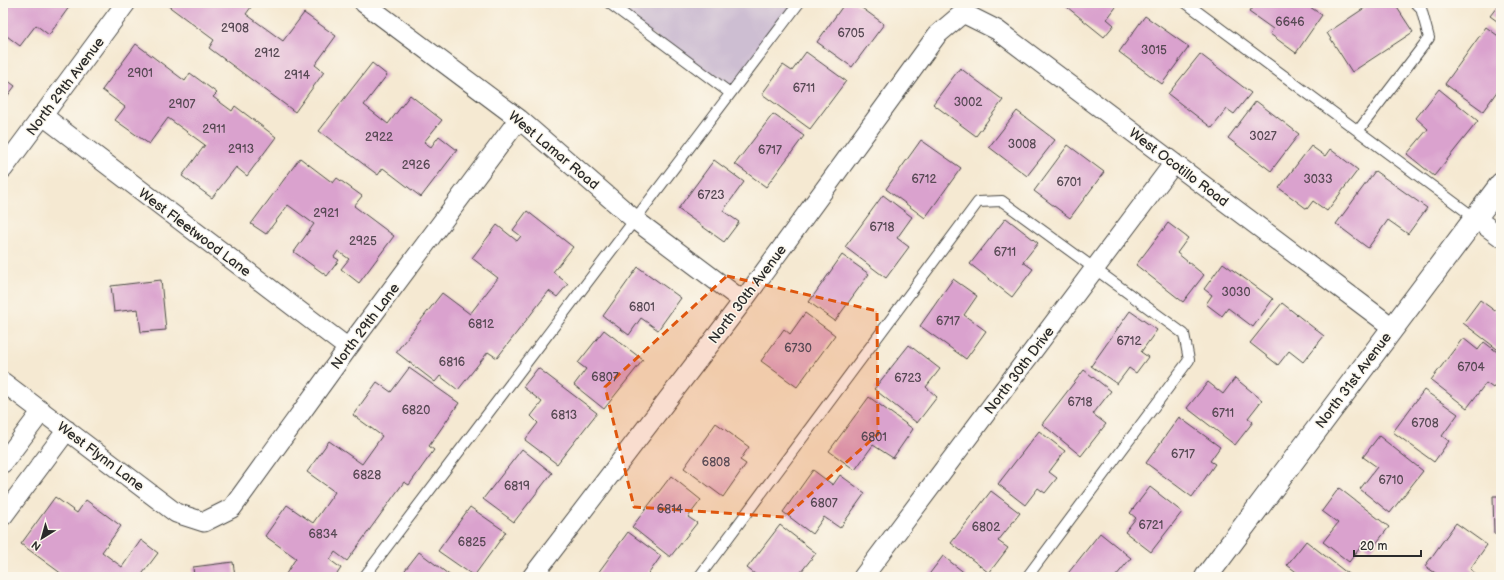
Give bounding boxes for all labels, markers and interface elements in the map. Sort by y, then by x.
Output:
house number: 6646 [1275,15,1305,30]
house number: 2908 [221,21,249,36]
house number: 6705 [837,26,865,41]
street label: North 29th Avenue [23,34,108,139]
house number: 3015 [1141,43,1167,58]
house number: 2912 [254,46,280,61]
house number: 2901 [127,66,153,81]
house number: 2914 [284,68,311,83]
house number: 6711 [793,81,815,96]
house number: 3002 [954,95,982,110]
house number: 2907 [169,97,196,112]
street label: West Lamar Road [505,108,602,193]
house number: 2911 [202,122,226,137]
street label: West Ocotillo Road [1126,124,1232,210]
house number: 3027 [1249,129,1277,144]
house number: 2922 [365,130,393,145]
house number: 3008 [1008,137,1036,152]
house number: 2913 [228,142,254,157]
house number: 6717 [758,143,782,158]
house number: 2926 [402,158,430,173]
house number: 6712 [912,172,936,187]
house number: 3033 [1303,172,1333,187]
house number: 6701 [1057,175,1081,190]
street label: West Fleetwood Lane [135,185,254,280]
house number: 6723 [697,188,725,203]
house number: 2921 [313,206,339,221]
house number: 6718 [870,220,894,235]
house number: 2925 [349,234,377,249]
street label: North 30th Avenue [705,242,790,347]
house number: 6711 [994,245,1016,260]
street label: North 29th Lane [327,280,403,373]
house number: 3030 [1222,285,1250,300]
house number: 6801 [629,300,655,315]
house number: 6717 [936,314,960,329]
house number: 6812 [468,317,494,332]
street label: North 30th Drive [981,323,1058,417]
street label: North 31st Avenue [1312,329,1395,432]
house number: 6712 [1117,334,1141,349]
house number: 6730 [784,341,812,356]
house number: 6816 [439,355,465,370]
house number: 6704 [1457,360,1485,375]
house number: 6807 [591,370,619,385]
house number: 6723 [894,371,922,386]
house number: 6718 [1068,395,1092,410]
house number: 6820 [402,403,430,418]
house number: 6711 [1212,406,1234,421]
house number: 6813 [551,408,577,423]
house number: 6708 [1411,416,1439,431]
street label: West Flynn Lane [54,418,148,495]
house number: 6801 [861,430,887,445]
house number: 6717 [1171,447,1195,462]
house number: 6808 [702,455,730,470]
house number: 6828 [353,468,381,483]
house number: 6710 [1379,473,1403,488]
house number: 6819 [504,479,530,494]
house number: 6807 [810,496,838,511]
house number: 6814 [657,502,684,517]
north arrow [22,518,62,558]
house number: 6721 [1139,518,1163,533]
house number: 6802 [972,520,1000,535]
house number: 6834 [308,527,338,542]
scale bar [1354,532,1421,558]
house number: 6825 [458,535,486,550]
text: N [29,538,43,553]
text: 20 m [1360,539,1387,554]

